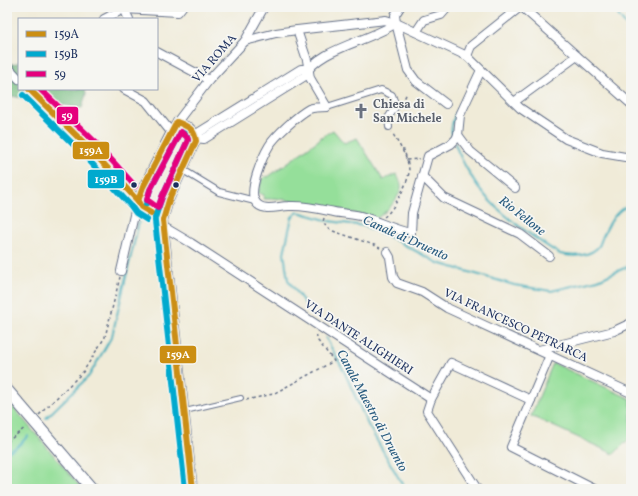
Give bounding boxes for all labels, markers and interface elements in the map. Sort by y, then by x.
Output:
legend [18,18,158,90]
text: 159A [54,27,79,43]
street label: VIA ROMA [189,30,241,87]
text: 159B [54,47,78,63]
text: 59 [54,67,66,83]
place label: Chiesa di San Michele [373,97,442,127]
church icon: Chiesa di San Michele [352,102,370,120]
line badge: 59 [56,106,79,125]
text: 59 [61,109,73,124]
line badge: 159A [72,141,110,160]
text: 159A [79,144,103,159]
line badge: 159B [87,169,125,189]
text: 159B [94,173,118,188]
unlabelled marker [129,180,139,190]
unlabelled marker [171,180,181,190]
water label: Rio Fellone [495,193,549,241]
water label: Canale di Druento [359,212,451,266]
street label: VIA FRANCESCO PETRARCA [441,285,591,367]
street label: VIA DANTE ALIGHIERI [301,297,416,379]
line badge: 159A [159,345,197,364]
water label: Canale Maestro di Druento [331,347,411,475]
text: 159A [166,348,190,363]

